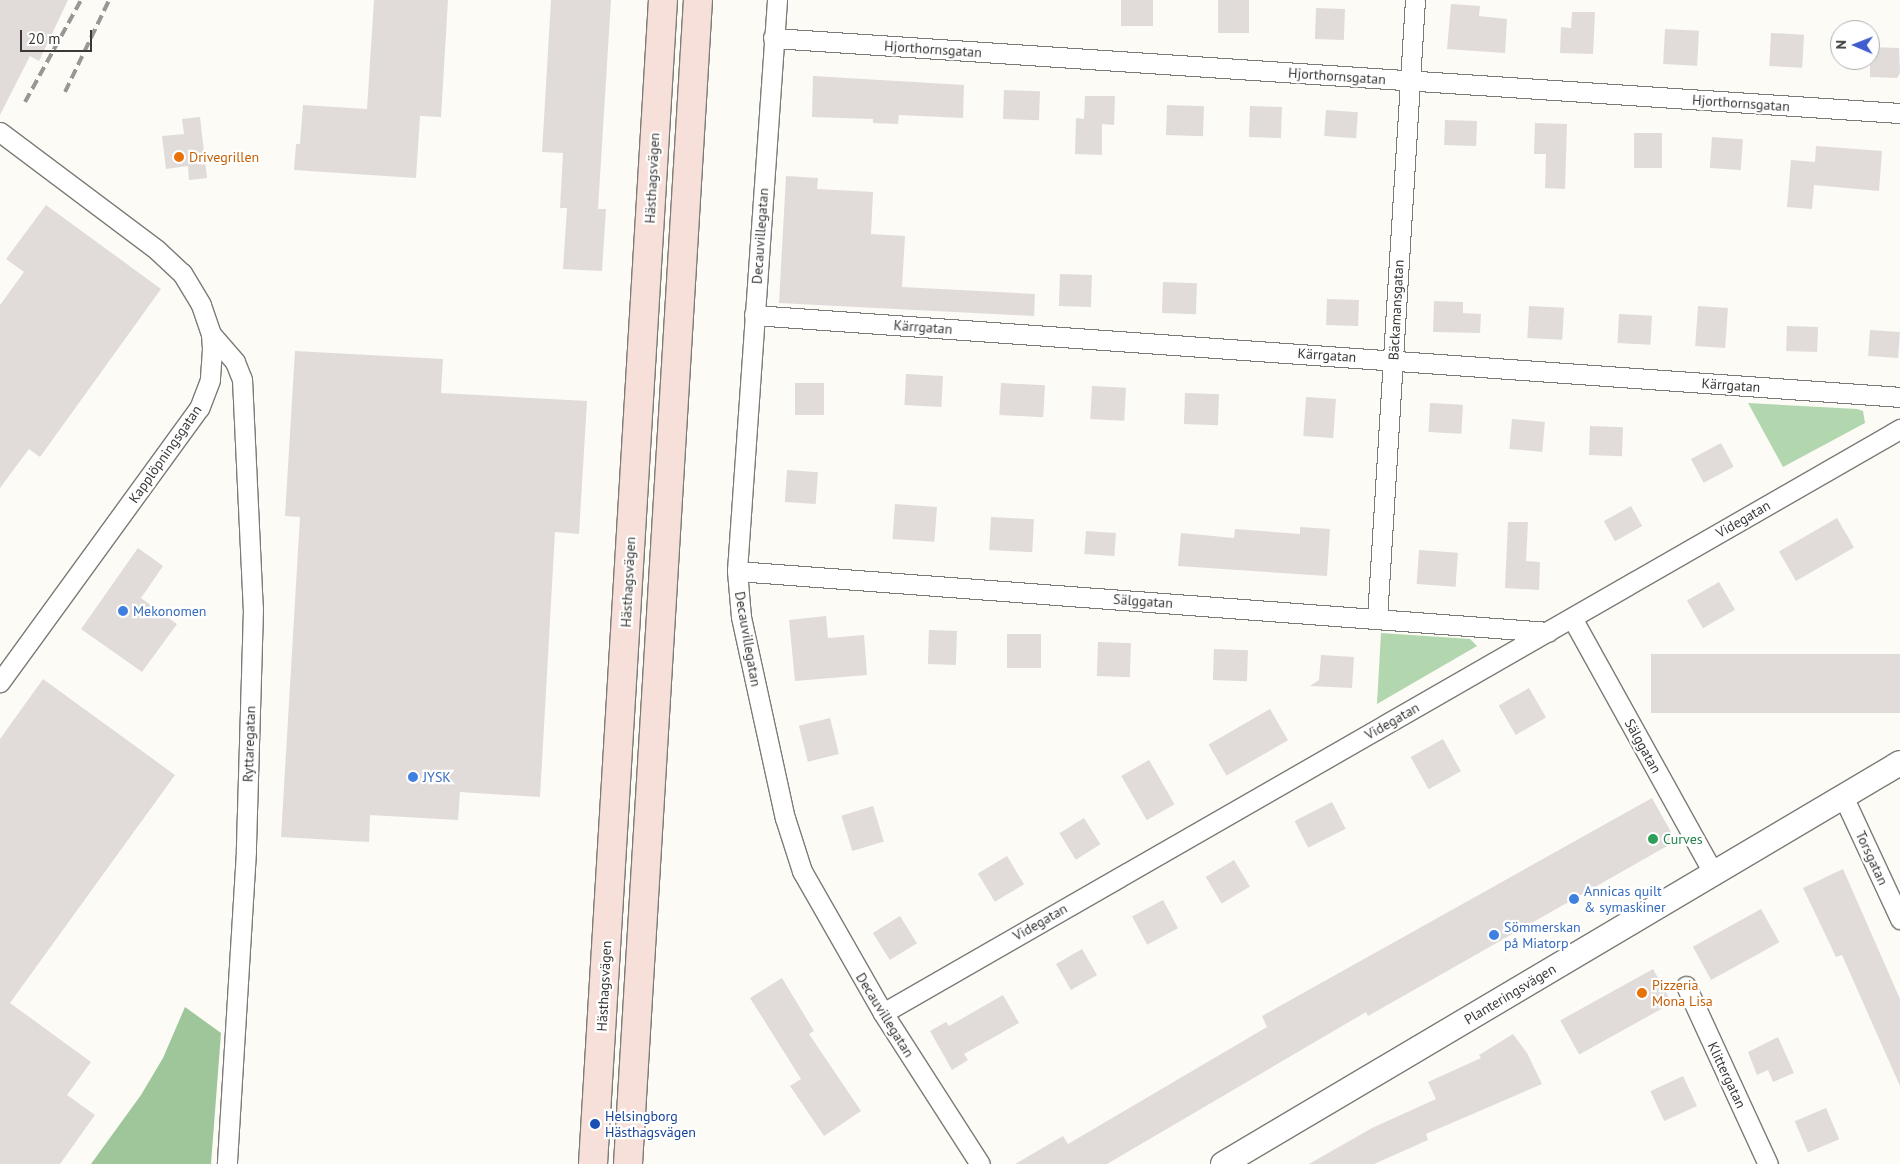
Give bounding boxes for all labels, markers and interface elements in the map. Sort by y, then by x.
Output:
scale bar [22,20,95,52]
north arrow [1830,20,1880,70]
text: 20 m [28,29,61,48]
street label: Hjorthornsgatan [884,37,982,61]
text: N [1832,40,1850,50]
street label: Hjorthornsgatan [1288,64,1386,88]
street label: Hjorthornsgatan [1692,91,1790,115]
street label: Hästhagsvägen [641,132,663,224]
place label: Drivegrillen [189,149,259,165]
marker: Drivegrillen [173,151,185,163]
street label: Decauvillegatan [748,187,772,285]
street label: Bäckamansgatan [1385,259,1407,361]
street label: Kärrgatan [893,317,953,337]
street label: Kärrgatan [1297,345,1357,365]
street label: Kärrgatan [1701,375,1761,395]
street label: Kapplöpningsgatan [125,402,205,506]
street label: Videgatan [1713,497,1773,541]
street label: Hästhagsvägen [617,536,639,628]
street label: Decauvillegatan [731,590,765,688]
street label: Sälggatan [1113,591,1173,611]
place label: Mekonomen [133,603,207,619]
marker: Mekonomen [117,605,129,617]
street label: Videgatan [1362,699,1422,743]
street label: Ryttaregatan [239,706,259,782]
street label: Sälggatan [1621,716,1665,776]
place label: JYSK [423,769,451,785]
marker: JYSK [407,771,419,783]
street label: Torsgatan [1852,828,1892,888]
place label: Curves [1663,831,1703,847]
marker: Curves [1647,833,1659,845]
place label: Annicas quilt & symaskiner [1584,883,1666,916]
marker: Annicas quilt & symaskiner [1568,893,1580,905]
street label: Videgatan [1010,900,1070,944]
place label: Sömmerskan på Miatorp [1504,919,1581,952]
marker: Sömmerskan på Miatorp [1488,929,1500,941]
street label: Hästhagsvägen [593,940,615,1032]
street label: Planteringsvägen [1461,960,1559,1028]
street label: Decauvillegatan [852,970,918,1060]
place label: Pizzeria Mona Lisa [1652,977,1713,1010]
marker: Pizzeria Mona Lisa [1636,987,1648,999]
street label: Klittergatan [1704,1039,1750,1111]
place label: Helsingborg Hästhagsvägen [605,1108,696,1140]
marker: Helsingborg Hästhagsvägen [589,1118,601,1130]

